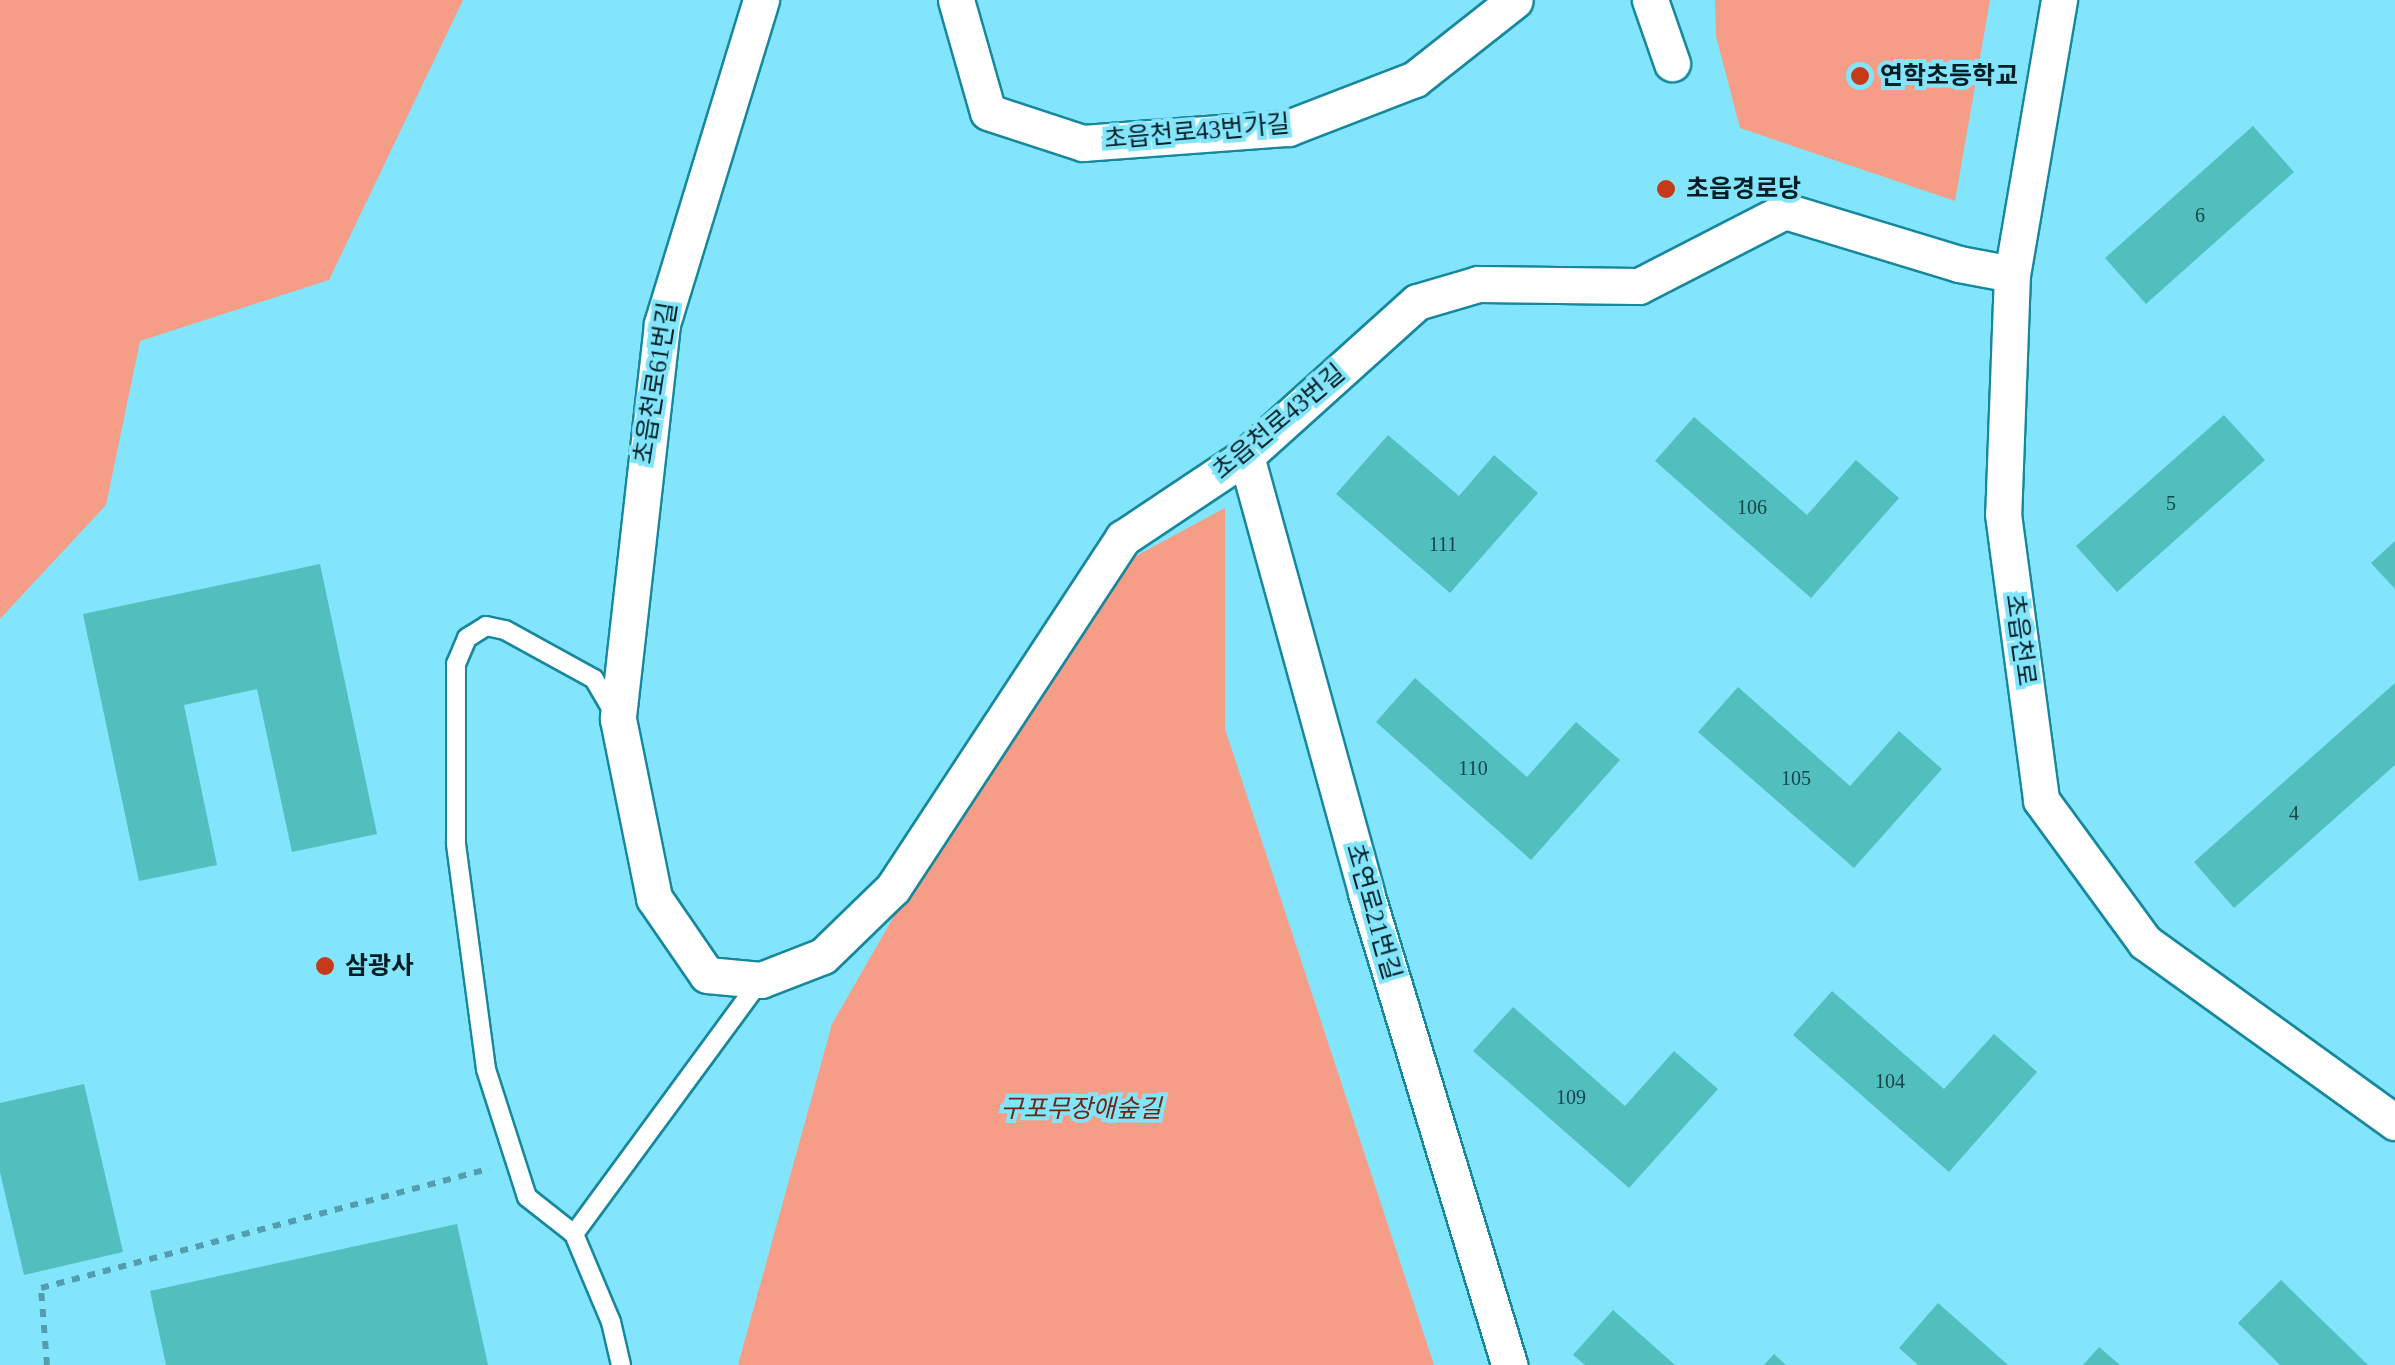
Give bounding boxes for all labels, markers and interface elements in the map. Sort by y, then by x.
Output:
place label: 연학초등학교 [1880,61,2018,91]
marker: 연학초등학교 [1849,65,1871,87]
street label: 초읍천로43번가길 [1103,109,1291,155]
place label: 초읍경로당 [1686,174,1801,204]
marker: 초읍경로당 [1655,178,1677,200]
house number: 6 [2195,203,2205,227]
street label: 초읍천로61번길 [628,300,684,466]
street label: 초읍천로43번길 [1207,358,1351,486]
house number: 5 [2166,491,2176,515]
house number: 106 [1737,495,1767,519]
house number: 111 [1429,532,1457,556]
street label: 초읍천로 [1999,592,2041,688]
house number: 110 [1458,756,1488,780]
house number: 105 [1781,766,1811,790]
house number: 4 [2289,801,2299,825]
street label: 초연로21번길 [1339,841,1407,983]
place label: 삼광사 [345,951,414,981]
marker: 삼광사 [314,955,336,977]
house number: 104 [1875,1069,1905,1093]
house number: 109 [1556,1085,1586,1109]
park label: 구포무장애숲길 [1001,1094,1161,1124]

